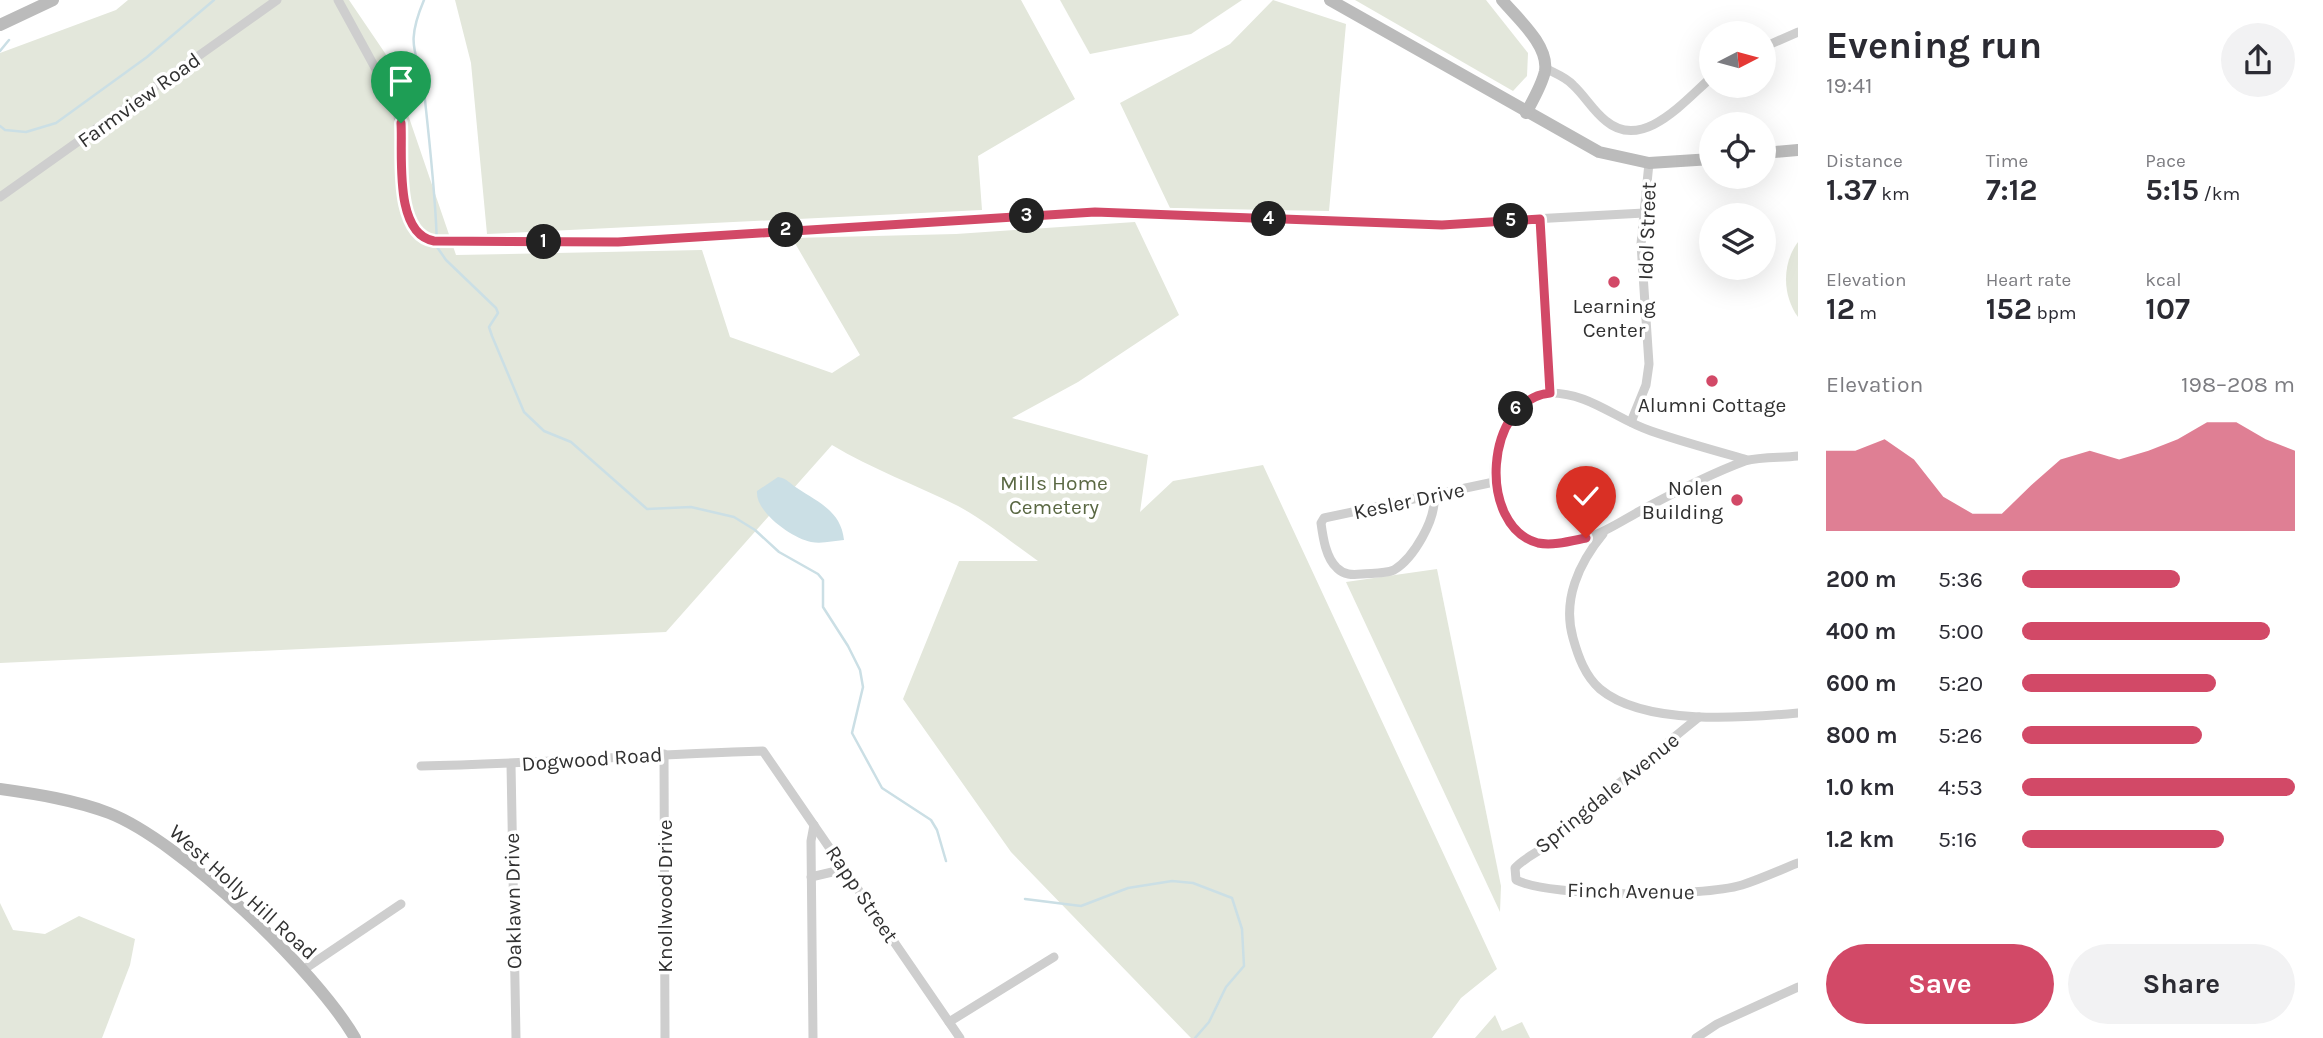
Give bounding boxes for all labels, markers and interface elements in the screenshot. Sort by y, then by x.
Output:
north arrow [1699,21,1776,98]
map controls [1699,21,1776,280]
text: Evening run [1826,23,2042,68]
button: share [2221,23,2295,97]
street label: Farmview Road [73,48,205,152]
pin [371,51,431,123]
icon: arrive [382,62,420,100]
text: 19:41 [1826,72,1873,99]
button: locate [1699,112,1776,189]
text: Distance [1826,150,1903,172]
text: Time [1986,150,2028,172]
text: Pace [2145,150,2186,172]
text: 1.37 [1826,172,1877,208]
text: 7:12 [1986,172,2038,208]
text: 5:15 [2145,172,2199,208]
street label: Idol Street [1633,181,1661,281]
text: km [1877,183,1910,205]
text: /km [2199,183,2240,205]
pin: 3 [1010,198,1044,234]
pin: 4 [1252,202,1286,236]
button: layers [1699,203,1776,280]
text: 3 [1021,204,1032,226]
pin: 5 [1494,204,1528,238]
text: 4 [1263,207,1274,229]
text: 5 [1505,209,1516,231]
pin: 2 [768,212,804,247]
text: 2 [780,218,791,240]
pin: 1 [526,224,562,260]
text: 1 [540,230,547,252]
text: Elevation [1826,269,1906,291]
text: Heart rate [1986,269,2071,291]
text: kcal [2145,269,2182,291]
marker: Learning Center [1606,274,1622,290]
text: 12 [1826,291,1855,327]
text: 152 [1986,291,2032,327]
text: 107 [2145,291,2190,327]
place label: Learning Center [1572,294,1656,342]
text: m [1855,302,1877,324]
text: bpm [2032,302,2077,324]
text: Elevation [1826,371,1923,398]
text: 198–208 m [2181,371,2295,398]
marker: Alumni Cottage [1704,373,1720,389]
pin: 6 [1498,392,1534,426]
place label: Alumni Cottage [1638,393,1786,417]
text: 6 [1510,397,1521,419]
pin [1556,466,1616,538]
park label: Mills Home Cemetery [1000,471,1108,519]
place label: Nolen Building [1642,476,1723,524]
icon: check [1567,477,1605,515]
street label: Kesler Drive [1351,478,1467,524]
marker: Nolen Building [1729,492,1745,508]
text: 200 m [1826,566,1897,593]
text: 5:36 [1938,566,1983,593]
text: 400 m [1826,618,1896,645]
text: 5:00 [1938,618,1984,645]
text: 600 m [1826,670,1897,697]
text: 5:20 [1938,670,1983,697]
text: 800 m [1826,722,1898,749]
text: 5:26 [1938,722,1983,749]
street label: Springdale Avenue [1530,728,1684,858]
street label: Dogwood Road [521,742,663,776]
text: 1.0 km [1826,774,1895,801]
text: 4:53 [1938,774,1983,801]
street label: West Holly Hill Road [164,819,322,965]
street label: Knollwood Drive [653,819,677,973]
text: 1.2 km [1826,826,1894,853]
text: 5:16 [1938,826,1977,853]
street label: Oaklawn Drive [500,833,526,969]
street label: Rapp Street [821,841,903,947]
street label: Finch Avenue [1567,878,1695,904]
button: Save [1826,944,2054,1024]
button: Share [2068,944,2295,1024]

